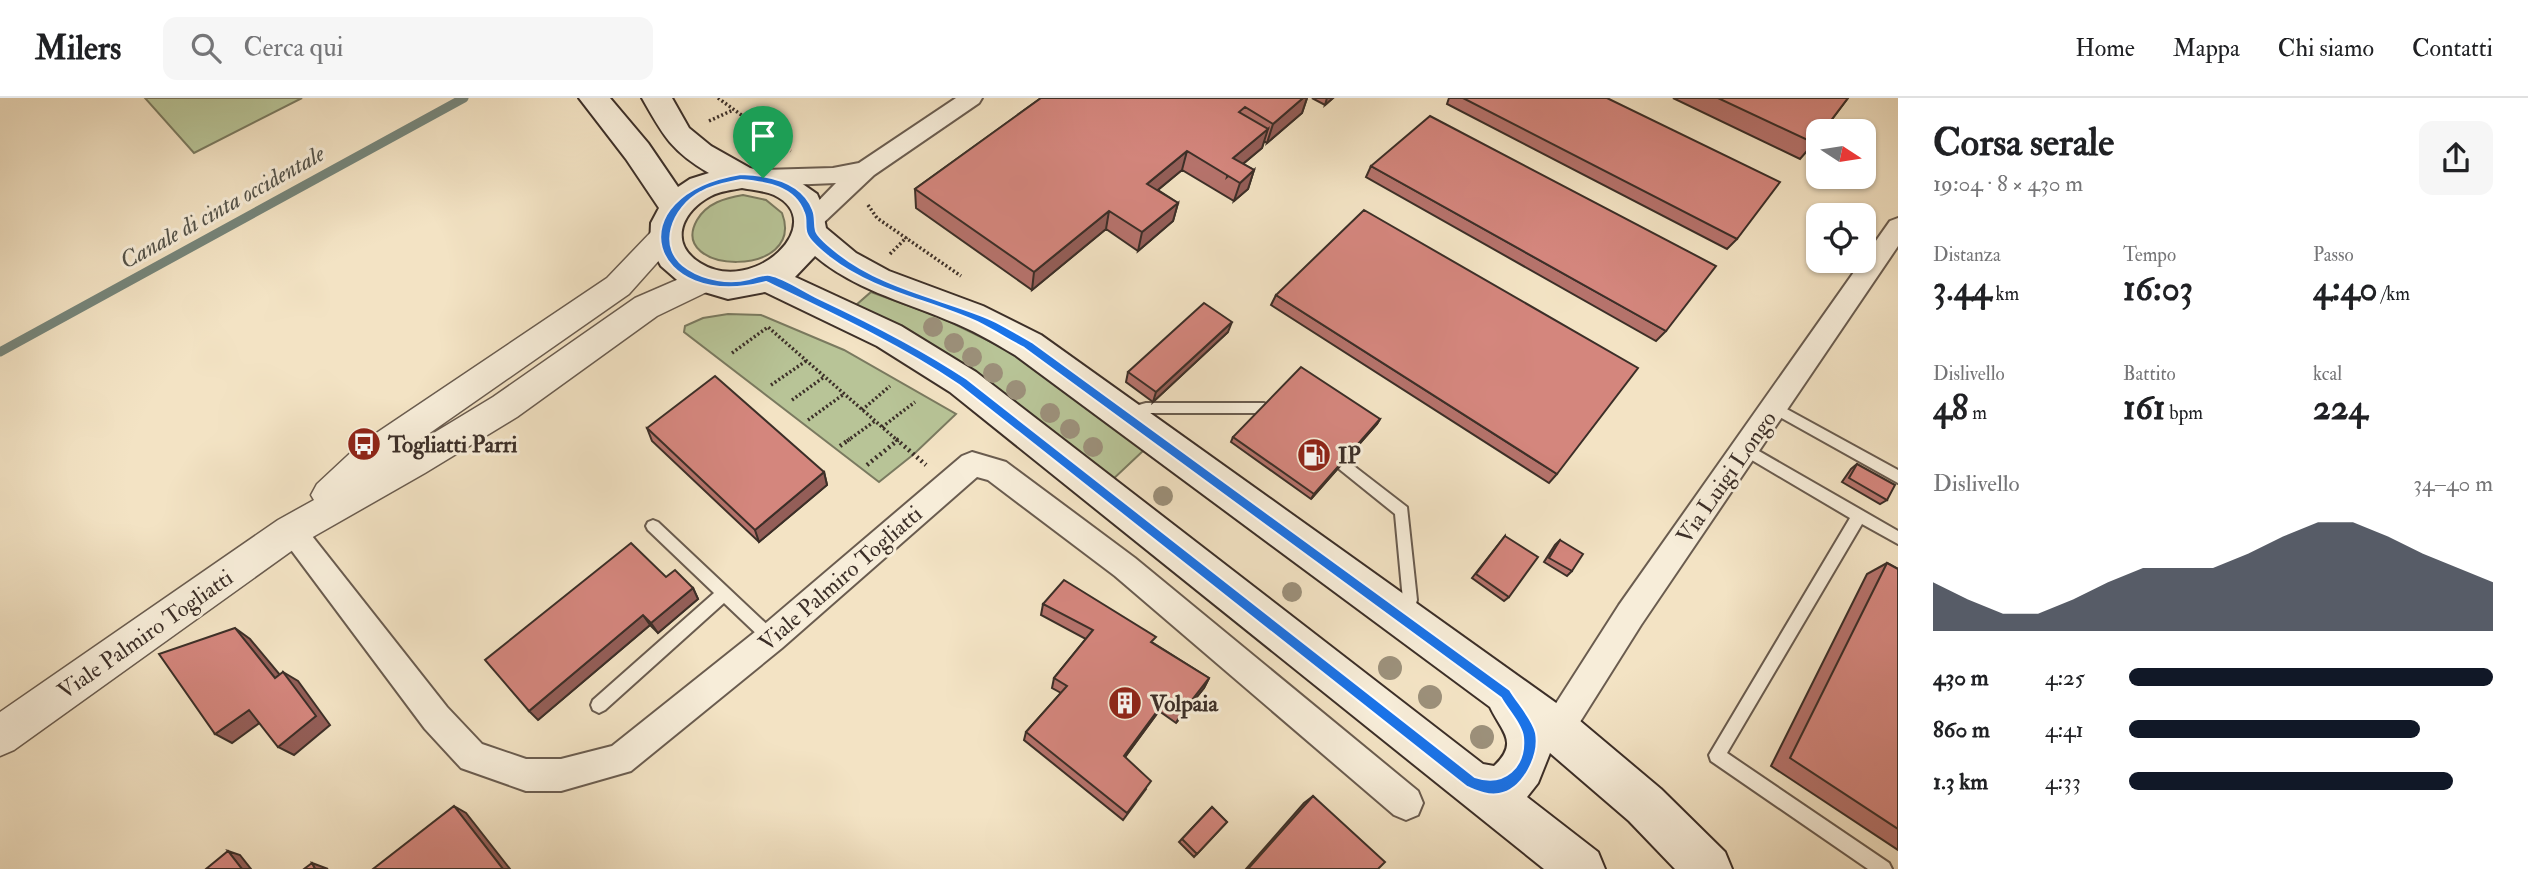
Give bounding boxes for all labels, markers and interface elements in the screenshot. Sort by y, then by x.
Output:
search box [163,17,653,80]
text: Milers [35,28,121,69]
icon: search [187,29,225,67]
text: Cerca qui [243,32,344,64]
text: Home [2075,33,2135,64]
text: Mappa [2173,33,2240,64]
text: Chi siamo [2278,33,2374,64]
text: Contatti [2412,33,2493,64]
pin [733,106,793,178]
icon: arrive [744,117,782,155]
north arrow [1806,119,1876,189]
map controls [1806,119,1876,273]
text: Corsa serale [1933,119,2114,167]
button: share [2419,121,2493,195]
water label: Canale di cinta occidentale [114,138,331,277]
text: 19:04 · 8 × 430 m [1933,169,2083,198]
button: locate [1806,203,1876,273]
text: Distanza [1933,243,2001,267]
text: Tempo [2123,243,2176,267]
text: Passo [2313,243,2354,267]
text: 3.44 [1933,267,1991,311]
text: 16:03 [2123,267,2193,311]
text: 4:40 [2313,267,2377,311]
text: km [1991,282,2019,306]
text: /km [2377,282,2410,306]
text: Dislivello [1933,362,2005,386]
text: Battito [2123,362,2176,386]
text: kcal [2313,362,2342,386]
text: 48 [1933,386,1968,430]
text: 161 [2123,386,2165,430]
text: 224 [2313,386,2367,430]
text: m [1968,401,1987,425]
text: bpm [2165,401,2203,425]
street label: Via Luigi Longo [1670,405,1783,549]
bus stop icon: Togliatti Parri [345,425,383,463]
place label: Togliatti Parri [387,430,517,460]
fuel station icon: IP [1295,436,1333,474]
place label: IP [1338,441,1361,470]
text: Dislivello [1933,469,2020,498]
text: 34–40 m [2413,469,2493,498]
street label: Viale Palmiro Togliatti [752,499,928,657]
street label: Viale Palmiro Togliatti [52,563,239,706]
text: 430 m [1933,663,1989,692]
text: 4:25 [2045,663,2085,692]
building icon: Volpaia [1106,684,1144,722]
place label: Volpaia [1149,689,1219,719]
text: 860 m [1933,715,1990,744]
text: 4:41 [2045,715,2084,744]
text: 1.3 km [1933,767,1988,796]
text: 4:33 [2045,767,2081,796]

